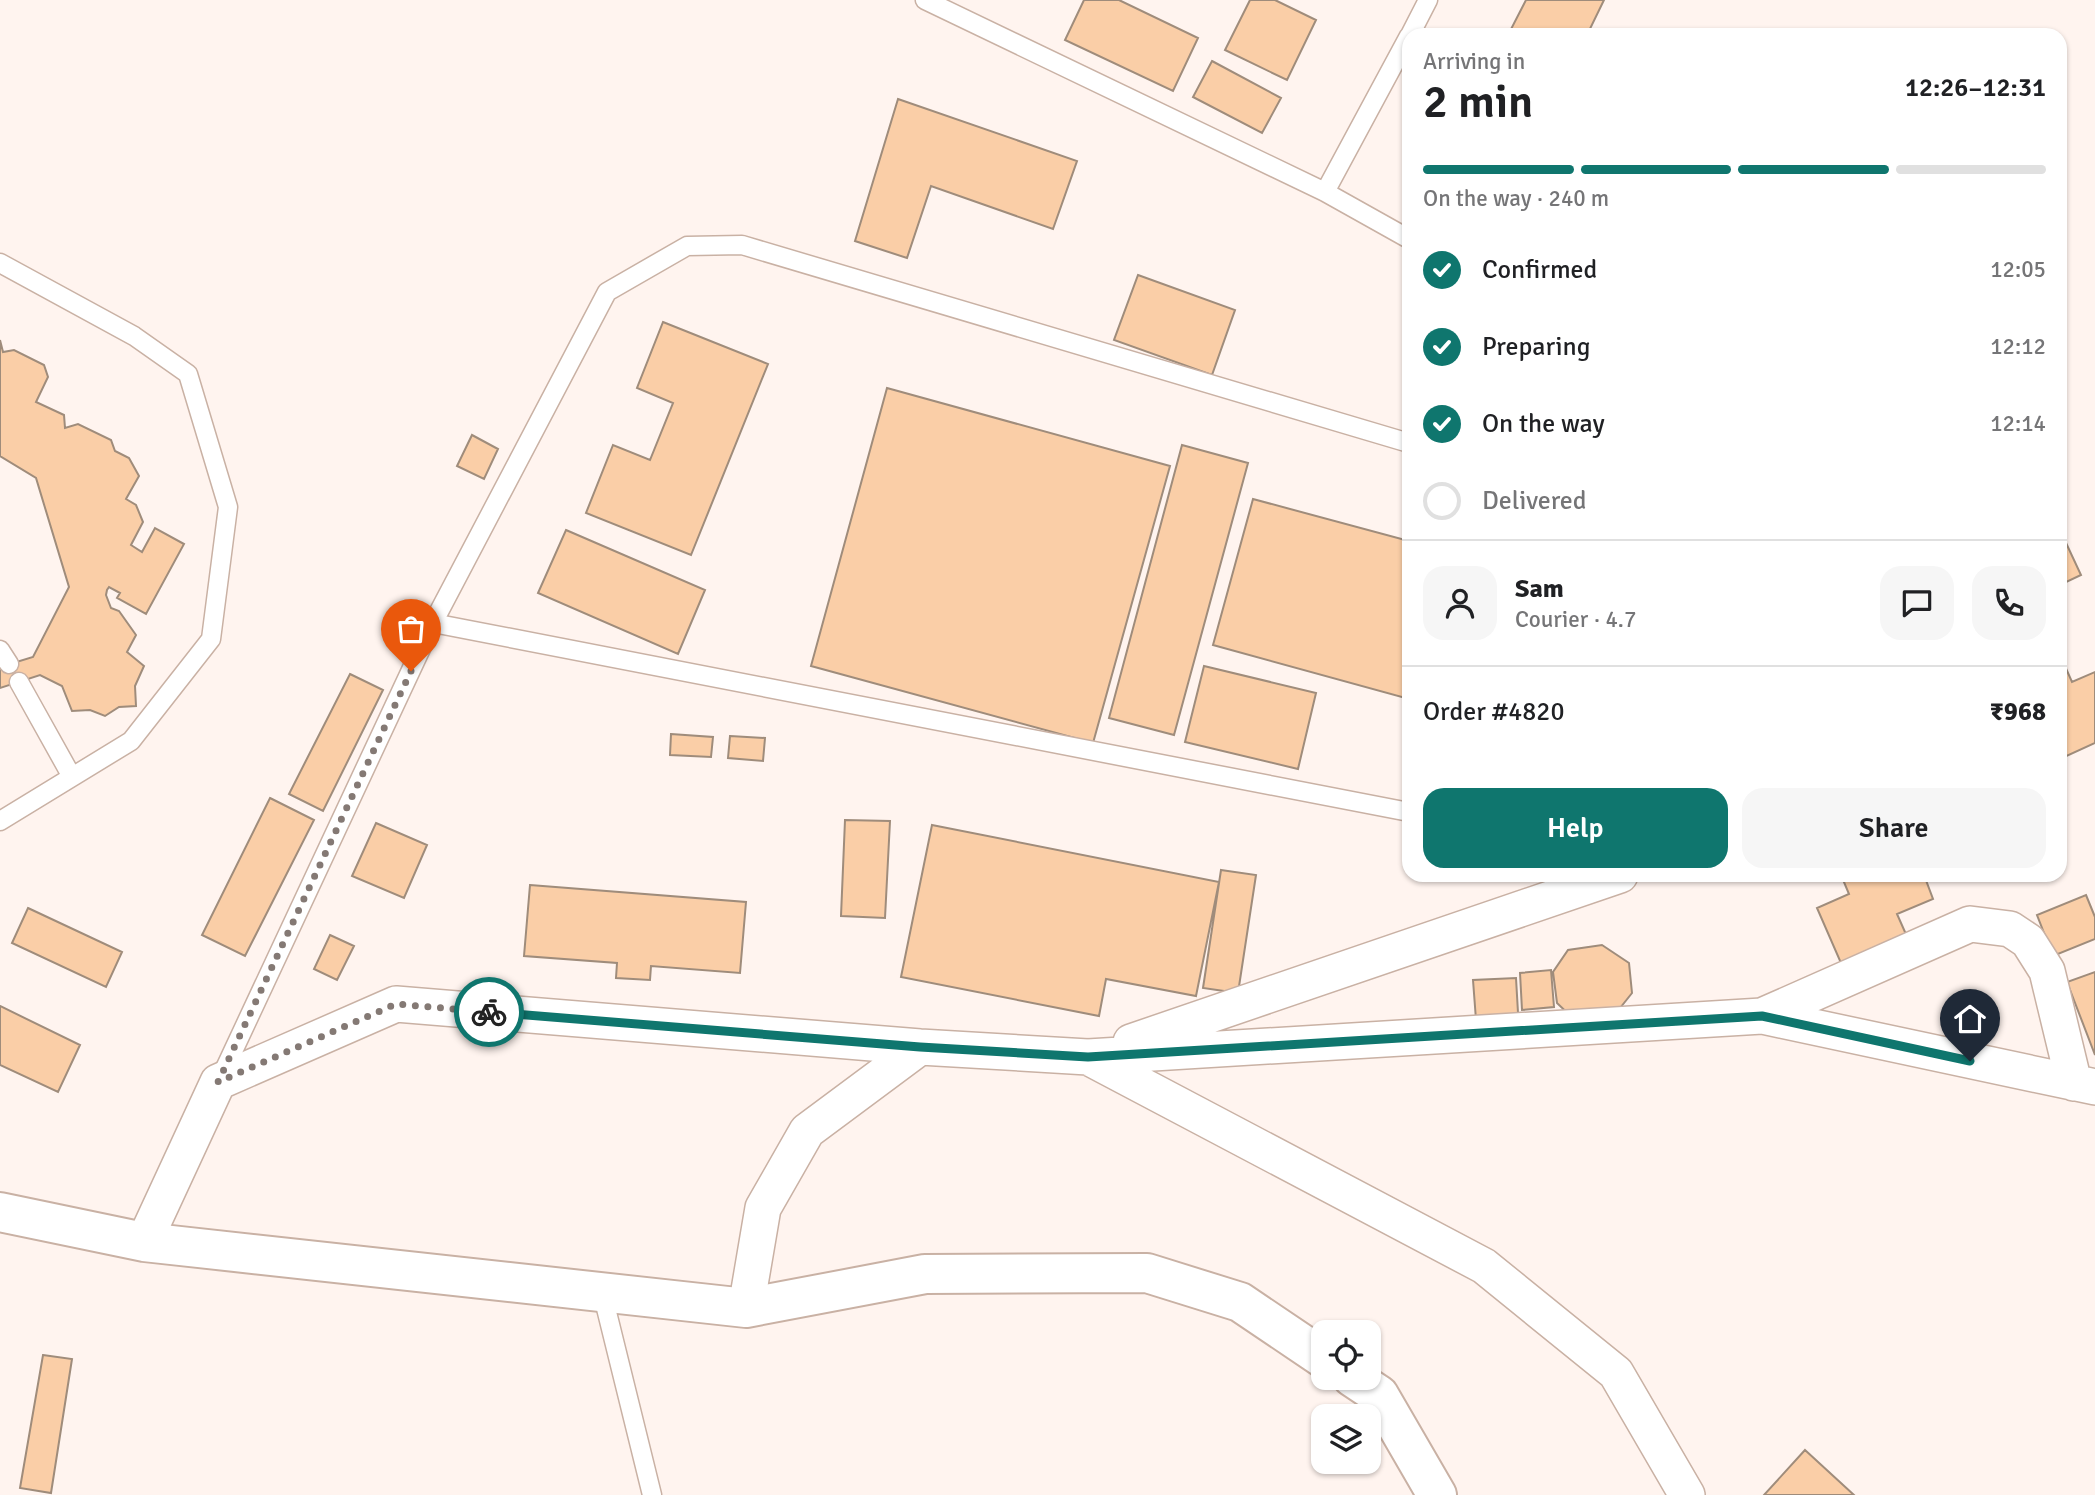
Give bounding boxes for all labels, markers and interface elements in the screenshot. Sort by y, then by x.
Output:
text: Arriving in [1423,47,1525,76]
text: 12:26–12:31 [1905,72,2046,104]
text: 2 min [1423,74,1533,130]
text: On the way · 240 m [1423,184,1609,213]
icon: check [1423,251,1461,289]
text: Confirmed [1482,254,1597,286]
text: 12:05 [1990,255,2046,284]
icon: check [1423,328,1461,366]
text: Preparing [1482,331,1590,363]
text: 12:12 [1990,332,2046,361]
icon: check [1423,405,1461,443]
text: On the way [1482,408,1605,440]
text: 12:14 [1990,409,2046,438]
text: Delivered [1482,485,1587,517]
button: person [1423,566,1497,640]
button: chat [1880,566,1954,640]
button: phone [1972,566,2046,640]
text: Sam [1515,573,1564,605]
pin [381,599,441,671]
text: Courier · 4.7 [1515,605,1636,634]
icon: bag [392,610,430,648]
text: Order #4820 [1423,696,1564,728]
text: ₹968 [1990,696,2046,728]
button: Help [1423,788,1728,868]
button: Share [1742,788,2046,868]
courier [454,977,524,1047]
pin [1940,989,2000,1061]
icon: bike [470,993,508,1031]
icon: home [1951,1000,1989,1038]
map controls [1311,1320,1381,1474]
button: locate [1311,1320,1381,1390]
button: layers [1311,1404,1381,1474]

